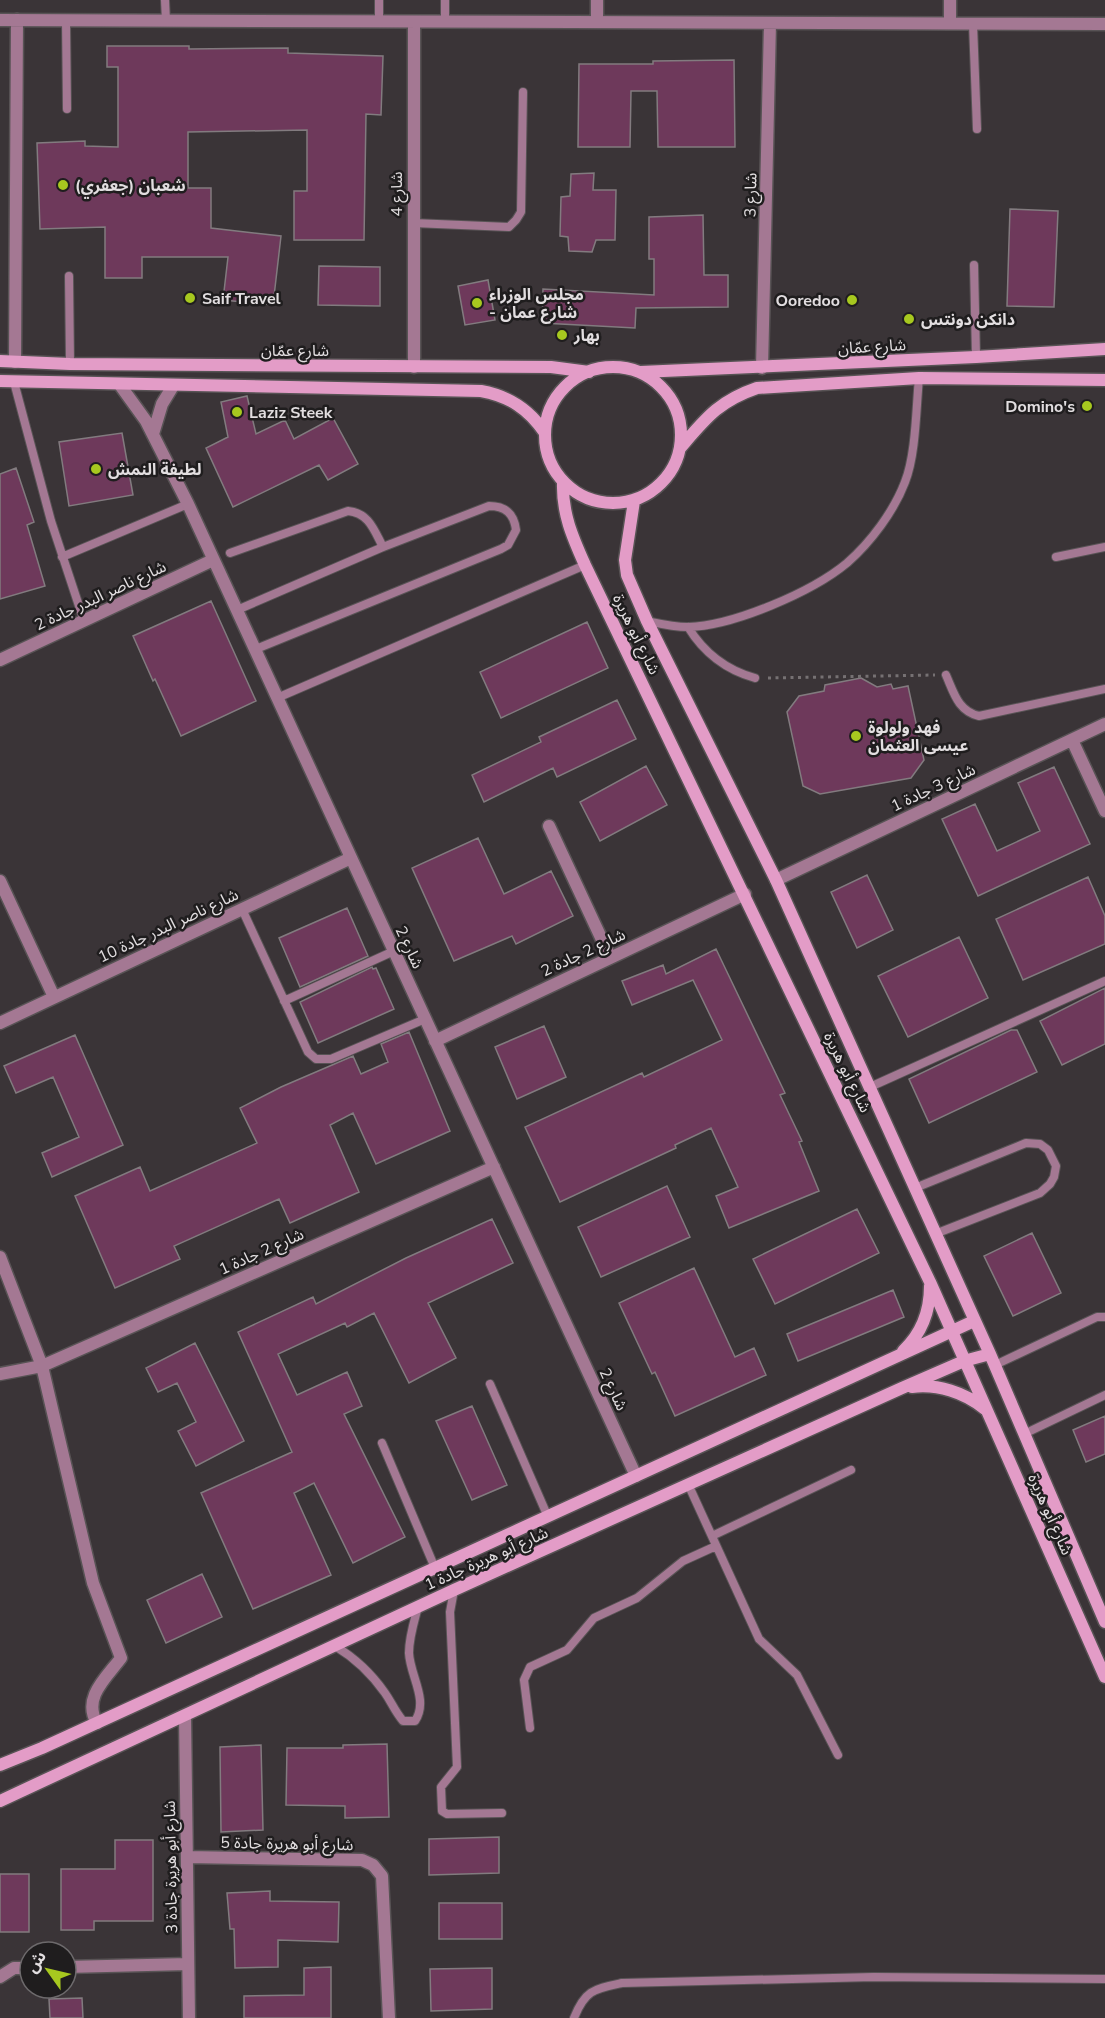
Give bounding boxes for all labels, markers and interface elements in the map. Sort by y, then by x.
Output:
street label: شارع 4 [386,172,409,216]
street label: شارع 3 [740,172,763,218]
place label: شعبان (جعفري) [75,175,186,199]
marker: شعبان (جعفري) [56,178,70,192]
place label: مجلس الوزراء - شارع عمان [489,284,584,324]
place label: Saif Travel [202,288,281,310]
place label: Ooredoo [775,290,840,312]
marker: Saif Travel [183,291,197,305]
marker: Ooredoo [845,293,859,307]
marker: مجلس الوزراء - شارع عمان [470,296,484,310]
place label: دانكن دونتس [921,309,1015,331]
marker: دانكن دونتس [902,312,916,326]
place label: بهار [573,325,600,347]
marker: بهار [555,328,569,342]
street label: شارع عمّان [837,334,907,361]
street label: شارع عمّان [261,340,329,363]
place label: Domino's [1005,396,1075,418]
marker: Domino's [1080,399,1094,413]
place label: Laziz Steek [249,402,333,424]
marker: Laziz Steek [230,405,244,419]
place label: لطيفة النمش [108,459,201,481]
marker: لطيفة النمش [89,462,103,476]
street label: شارع ناصر البدر جادة 2 [31,556,170,637]
street label: شارع أبو هريرة [606,591,665,679]
place label: فهد ولولوة عيسى العثمان [868,717,968,757]
marker: فهد ولولوة عيسى العثمان [849,729,863,743]
street label: شارع 3 جادة 1 [888,759,980,818]
street label: شارع ناصر البدر جادة 10 [95,884,243,969]
street label: شارع 2 [389,922,429,973]
street label: شارع 2 جادة 2 [538,924,630,983]
street label: شارع أبو هريرة [817,1029,876,1117]
street label: شارع 2 جادة 1 [215,1223,308,1281]
street label: شارع 2 [593,1364,633,1415]
street label: شارع أبو هريرة [1021,1470,1078,1559]
street label: شارع أبو هريرة جادة 1 [421,1522,552,1597]
street label: شارع أبو هريرة جادة 3 [159,1800,184,1934]
street label: شارع أبو هريرة جادة 5 [220,1832,354,1857]
north arrow [18,1940,78,2000]
text: ش [21,1947,52,1977]

